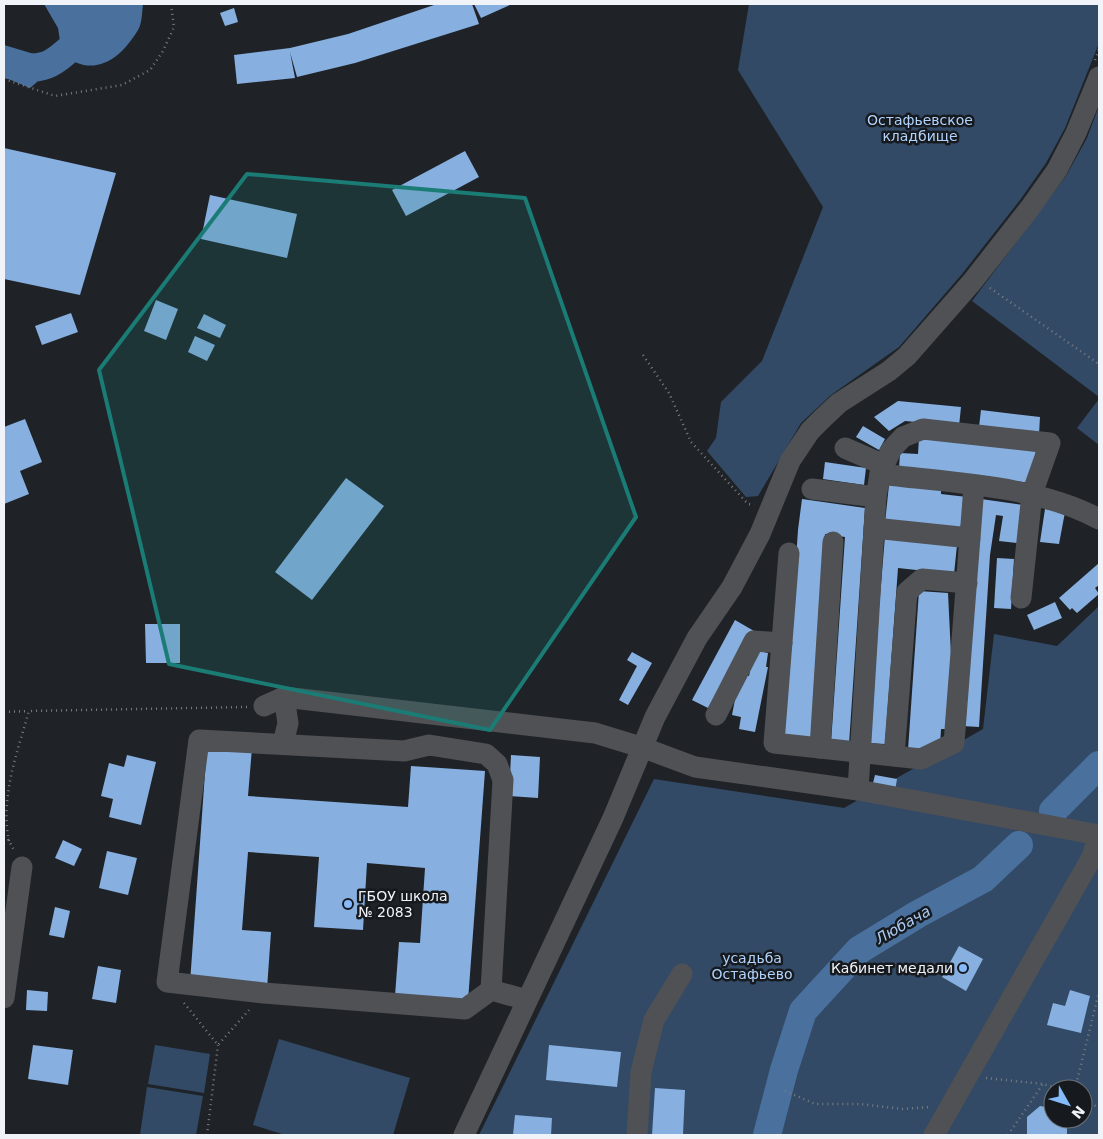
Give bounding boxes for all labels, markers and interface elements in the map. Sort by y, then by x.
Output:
park label: Остафьевское кладбище [867,112,973,144]
place label: ГБОУ школа № 2083 [358,888,448,920]
marker: ГБОУ школа № 2083 [342,898,354,910]
water label: Любача [871,902,934,948]
park label: усадьба Остафьево [711,950,793,982]
place label: Кабинет медали [831,960,953,976]
marker: Кабинет медали [957,962,969,974]
north arrow [1043,1079,1093,1129]
text: N [1068,1103,1088,1122]

